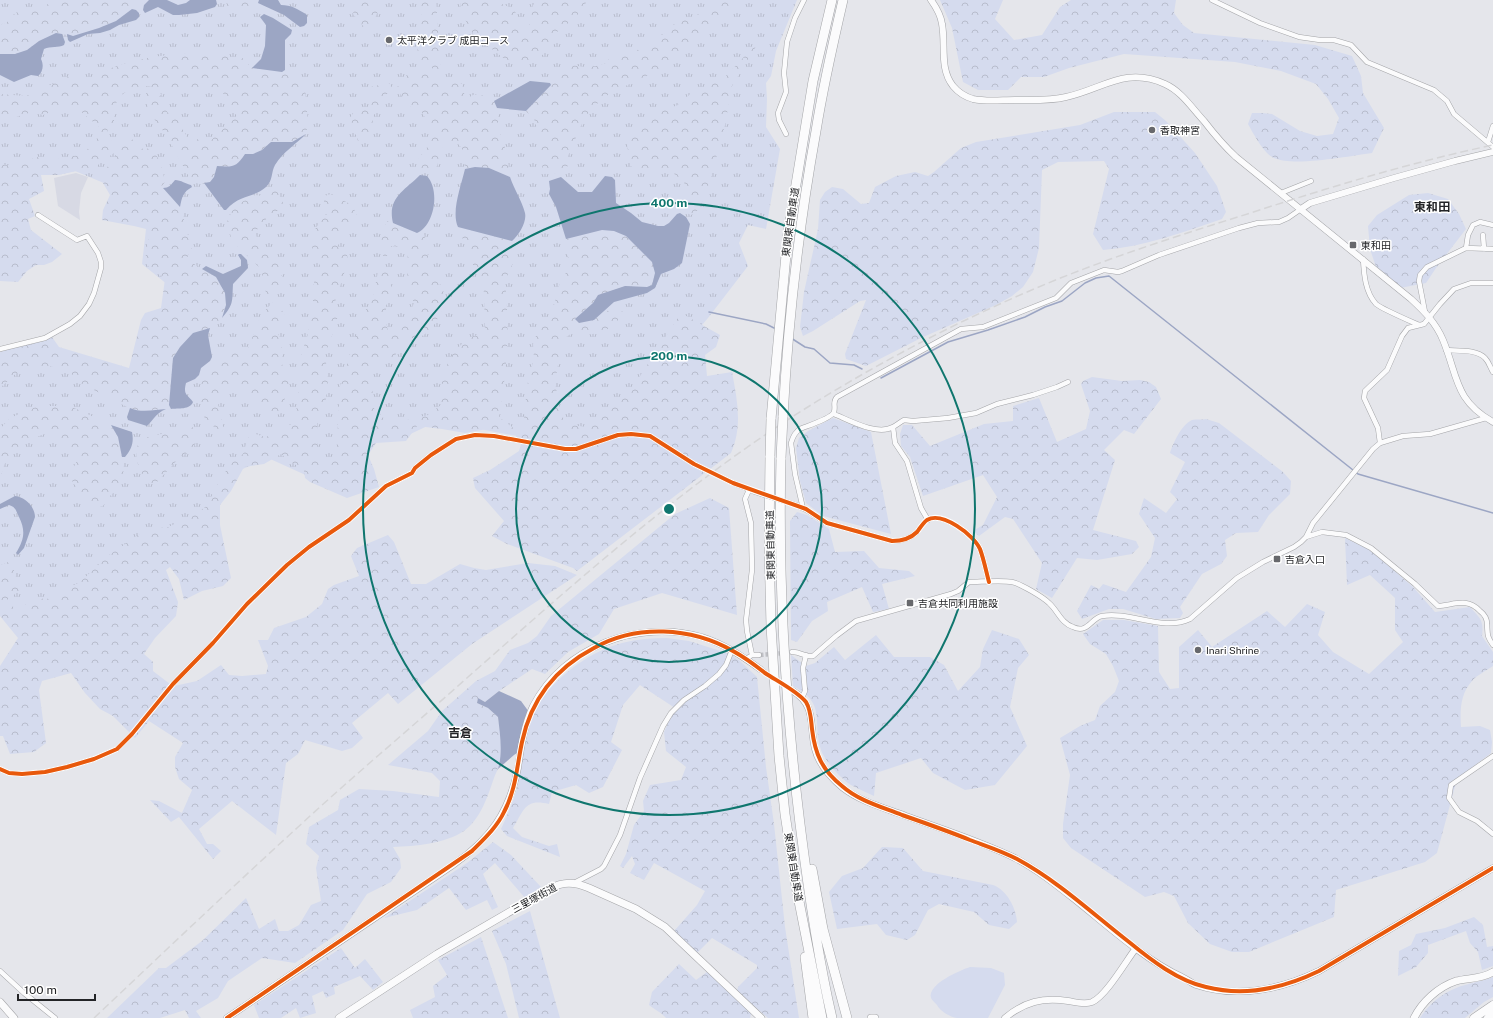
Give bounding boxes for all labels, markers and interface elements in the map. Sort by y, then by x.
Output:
place label: 太平洋クラブ 成田コース [397,34,509,46]
marker: 太平洋クラブ 成田コース [384,35,394,45]
place label: 香取神宮 [1160,124,1200,136]
marker: 香取神宮 [1147,125,1157,135]
street label: 東関東自動車道 [779,187,801,257]
text: 400 m [651,196,688,210]
district label: 東和田 [1414,200,1450,214]
place label: 東和田 [1361,239,1391,251]
marker: 東和田 [1348,240,1358,250]
text: 200 m [651,349,687,363]
centre of rings [662,502,676,516]
street label: 東関東自動車道 [763,510,777,580]
place label: 吉倉入口 [1285,553,1325,565]
marker: 吉倉入口 [1272,554,1282,564]
place label: 吉倉共同利用施設 [918,597,998,609]
marker: 吉倉共同利用施設 [905,598,915,608]
place label: Inari Shrine [1206,644,1260,656]
marker: Inari Shrine [1193,645,1203,655]
district label: 吉倉 [448,726,472,740]
street label: 東関東自動車道 [783,831,805,903]
street label: 三里塚街道 [509,881,559,915]
scale bar [18,976,95,1002]
text: 100 m [24,983,57,997]

